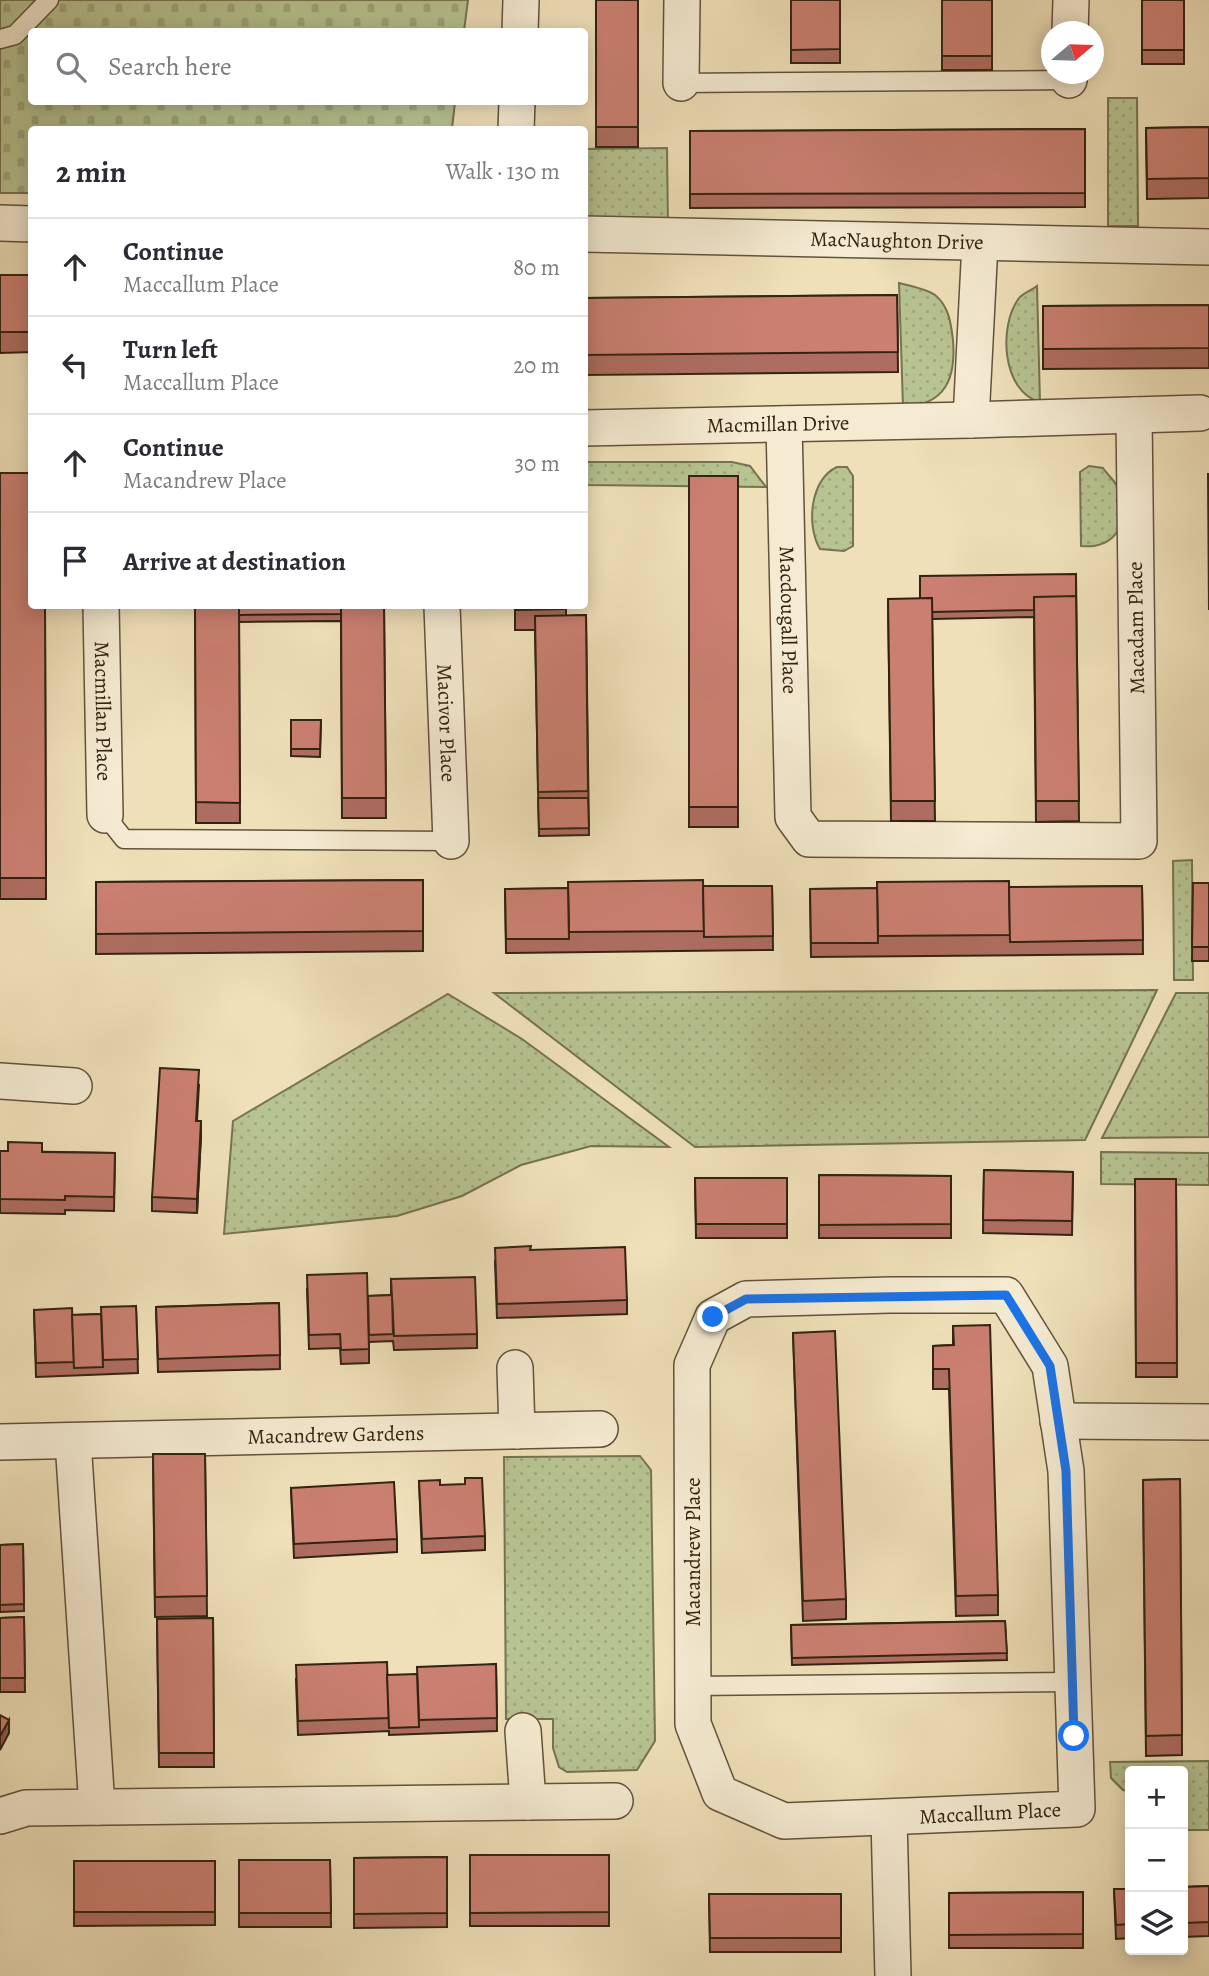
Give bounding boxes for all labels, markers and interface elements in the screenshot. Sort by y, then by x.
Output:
north arrow [1041,21,1104,84]
search box [28,28,588,105]
icon: search [52,48,90,86]
text: Search here [108,49,232,84]
text: 2 min [56,152,126,192]
text: Walk · 130 m [446,156,560,187]
street label: MacNaughton Drive [810,225,984,256]
text: Continue [123,234,224,269]
icon: ahead [56,248,94,286]
text: 80 m [513,252,560,283]
text: Maccallum Place [123,269,279,300]
text: Turn left [123,332,218,367]
icon: left [56,346,94,384]
text: 20 m [513,350,560,381]
text: Maccallum Place [123,367,279,398]
street label: Macmillan Drive [706,409,850,439]
text: Continue [123,430,224,465]
icon: ahead [56,444,94,482]
text: 30 m [514,448,560,479]
text: Macandrew Place [123,465,287,496]
icon: arrive [56,542,94,580]
text: Arrive at destination [123,544,346,579]
street label: Macdougall Place [773,546,804,694]
street label: Macadam Place [1121,561,1151,695]
street label: Macmillan Place [88,641,118,781]
street label: Macivor Place [430,663,463,783]
route end [697,1301,728,1332]
street label: Macandrew Gardens [247,1419,425,1451]
street label: Macandrew Place [679,1477,707,1627]
route start [1058,1720,1089,1751]
map controls [1125,1766,1188,1955]
button: + [1125,1766,1188,1829]
street label: Maccallum Place [918,1795,1062,1831]
button: − [1125,1829,1188,1892]
button: layers [1125,1892,1188,1955]

